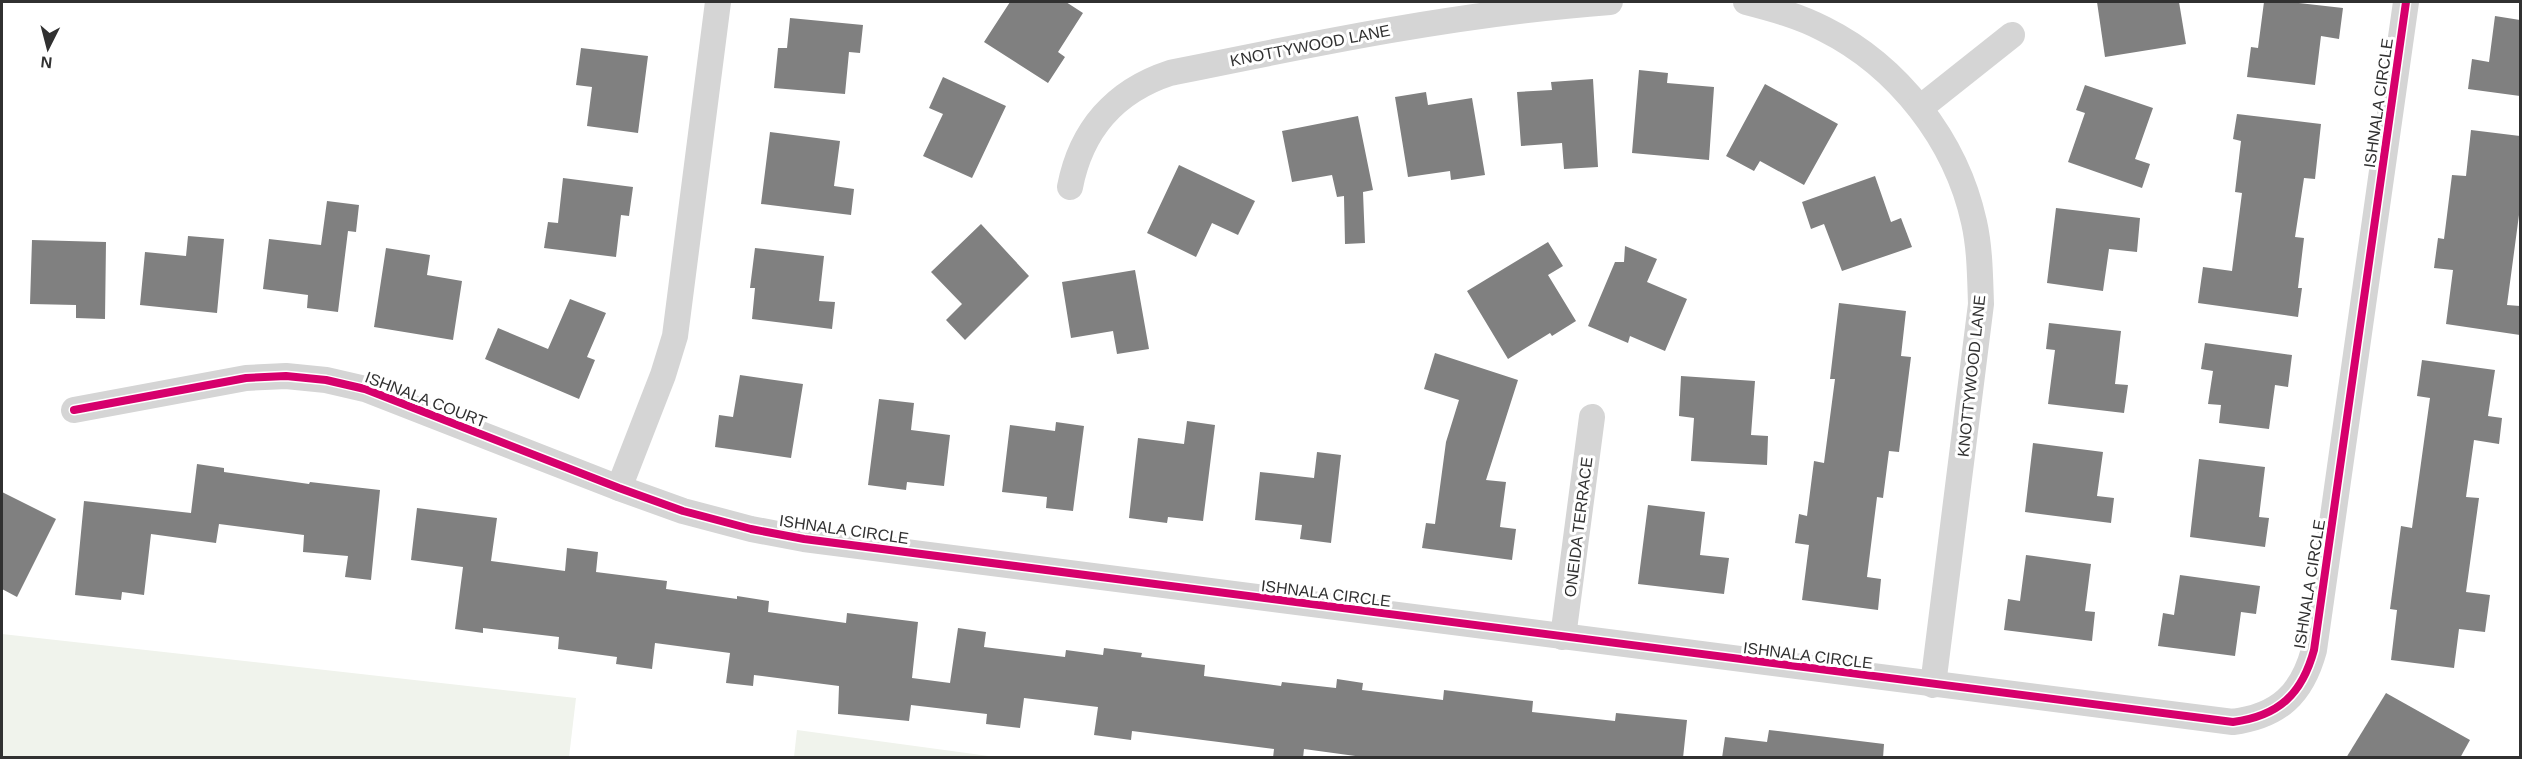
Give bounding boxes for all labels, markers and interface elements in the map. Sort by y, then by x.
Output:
north arrow [18,18,78,78]
street label: KNOTTYWOOD LANE [1229,22,1392,69]
street label: ISHNALA CIRCLE [2361,37,2396,169]
text: N [40,53,53,71]
street label: KNOTTYWOOD LANE [1955,294,1988,458]
street label: ISHNALA COURT [363,368,489,431]
street label: ONEIDA TERRACE [1561,456,1596,598]
street label: ISHNALA CIRCLE [778,512,910,547]
street label: ISHNALA CIRCLE [2291,518,2328,650]
street label: ISHNALA CIRCLE [1260,577,1392,610]
street label: ISHNALA CIRCLE [1742,639,1874,672]

